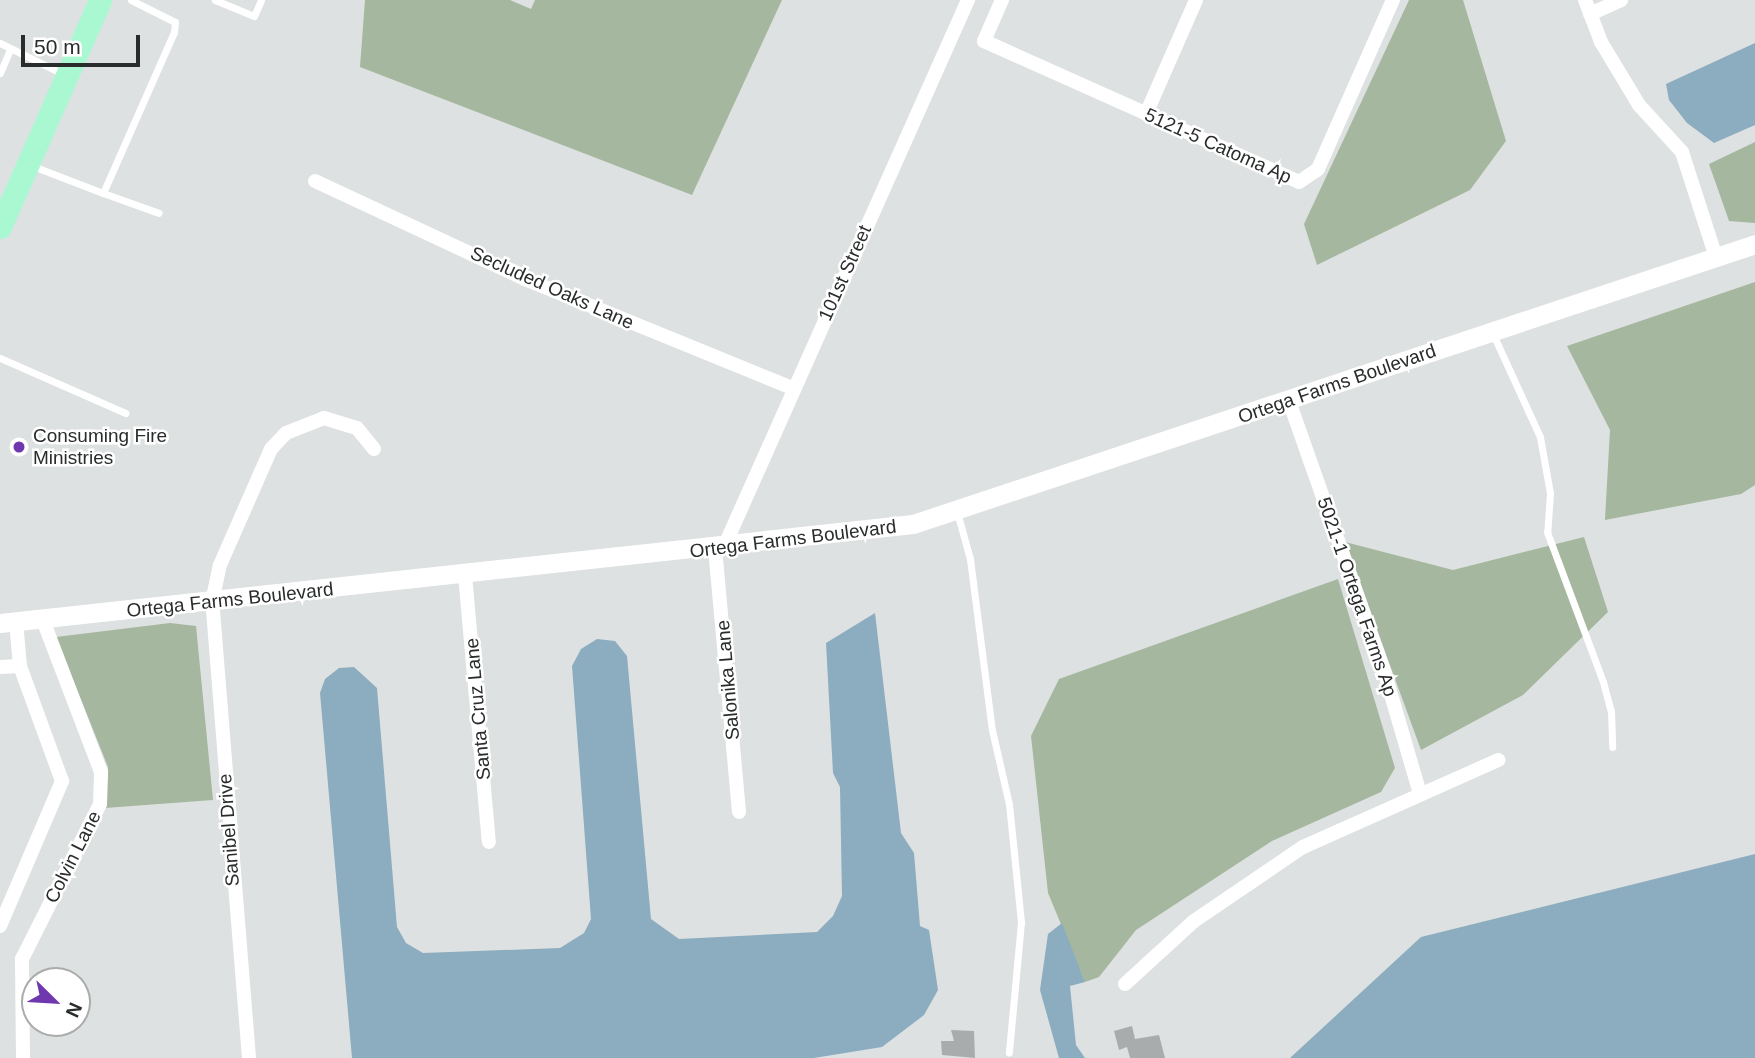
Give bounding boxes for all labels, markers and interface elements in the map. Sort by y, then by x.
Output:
scale bar [24,21,144,65]
text: 50 m [34,35,81,58]
street label: 5121-5 Catoma Ap [1141,103,1295,189]
street label: 101st Street [814,222,876,324]
street label: Secluded Oaks Lane [467,242,637,334]
street label: Ortega Farms Boulevard [1235,339,1439,429]
place label: Consuming Fire Ministries [33,425,167,469]
marker: Consuming Fire Ministries [11,439,27,455]
street label: 5021-1 Ortega Farms Ap [1312,494,1402,700]
street label: Ortega Farms Boulevard [688,515,898,563]
street label: Ortega Farms Boulevard [125,578,335,622]
street label: Salonika Lane [711,619,745,741]
street label: Santa Cruz Lane [460,637,496,781]
street label: Sanibel Drive [214,773,244,887]
street label: Colvin Lane [40,807,106,907]
north arrow [21,967,91,1037]
text: N [61,999,86,1020]

